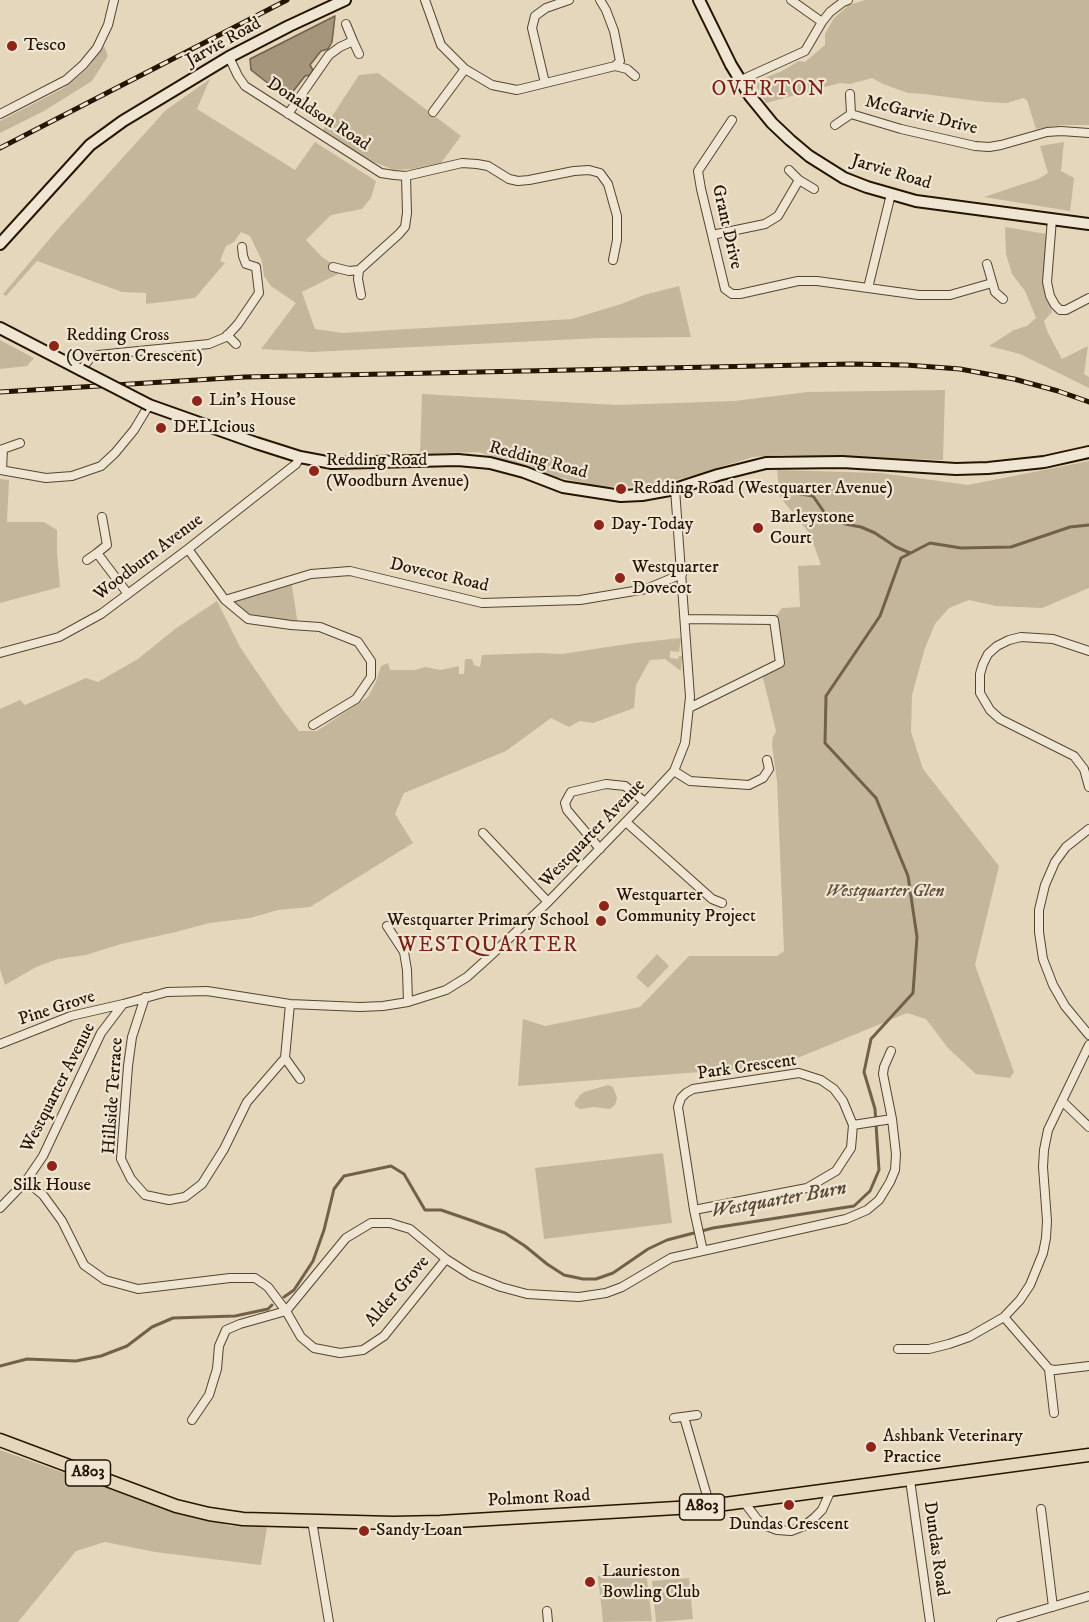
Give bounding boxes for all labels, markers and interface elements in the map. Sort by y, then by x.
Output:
street label: Jarvie Road [183,14,265,72]
place label: Tesco [24,35,66,57]
marker: Tesco [5,39,19,53]
street label: Donaldson Road [262,74,374,156]
district label: OVERTON [711,78,827,104]
street label: McGarvie Drive [863,92,979,140]
street label: Jarvie Road [848,151,934,195]
street label: Grant Drive [706,183,746,271]
place label: Redding Cross (Overton Crescent) [66,325,203,368]
marker: Redding Cross (Overton Crescent) [47,339,61,353]
place label: Lin's House [209,390,296,412]
marker: Lin's House [190,394,204,408]
place label: DELIcious [173,417,255,439]
marker: DELIcious [154,421,168,435]
street label: Redding Road [486,437,590,485]
place label: Redding Road (Woodburn Avenue) [326,450,469,492]
marker: Redding Road (Woodburn Avenue) [307,464,321,478]
place label: Redding Road (Westquarter Avenue) [633,478,893,500]
marker: Redding Road (Westquarter Avenue) [614,482,628,496]
place label: Barleystone Court [770,507,854,550]
street label: Woodburn Avenue [90,510,208,606]
place label: Day-Today [611,514,693,536]
marker: Day-Today [592,518,606,532]
marker: Barleystone Court [751,521,765,535]
street label: Dovecot Road [387,554,491,598]
place label: Westquarter Dovecot [632,557,719,600]
marker: Westquarter Dovecot [613,571,627,585]
street label: Westquarter Avenue [536,775,650,893]
park label: Westquarter Glen [826,881,944,903]
place label: Westquarter Community Project [616,885,756,928]
marker: Westquarter Community Project [597,899,611,913]
place label: Westquarter Primary School [387,910,589,932]
marker: Westquarter Primary School [594,914,608,928]
district label: WESTQUARTER [398,934,578,960]
street label: Pine Grove [16,987,98,1031]
street label: Westquarter Avenue [17,1020,101,1156]
street label: Hillside Terrace [99,1037,129,1155]
street label: Park Crescent [696,1050,798,1086]
marker: Silk House [45,1159,59,1173]
place label: Silk House [13,1175,91,1197]
water label: Westquarter Burn [709,1177,849,1225]
street label: Alder Grove [361,1252,435,1332]
place label: Ashbank Veterinary Practice [883,1426,1023,1468]
marker: Ashbank Veterinary Practice [864,1440,878,1454]
road number: A803 [66,1460,110,1486]
street label: Polmont Road [487,1486,591,1512]
road number: A803 [680,1494,724,1520]
marker: Dundas Crescent [782,1498,796,1512]
street label: Dundas Road [918,1500,952,1598]
place label: Dundas Crescent [729,1514,849,1536]
place label: Sandy Loan [376,1520,462,1542]
marker: Sandy Loan [357,1524,371,1538]
place label: Laurieston Bowling Club [602,1561,700,1604]
marker: Laurieston Bowling Club [583,1575,597,1589]

